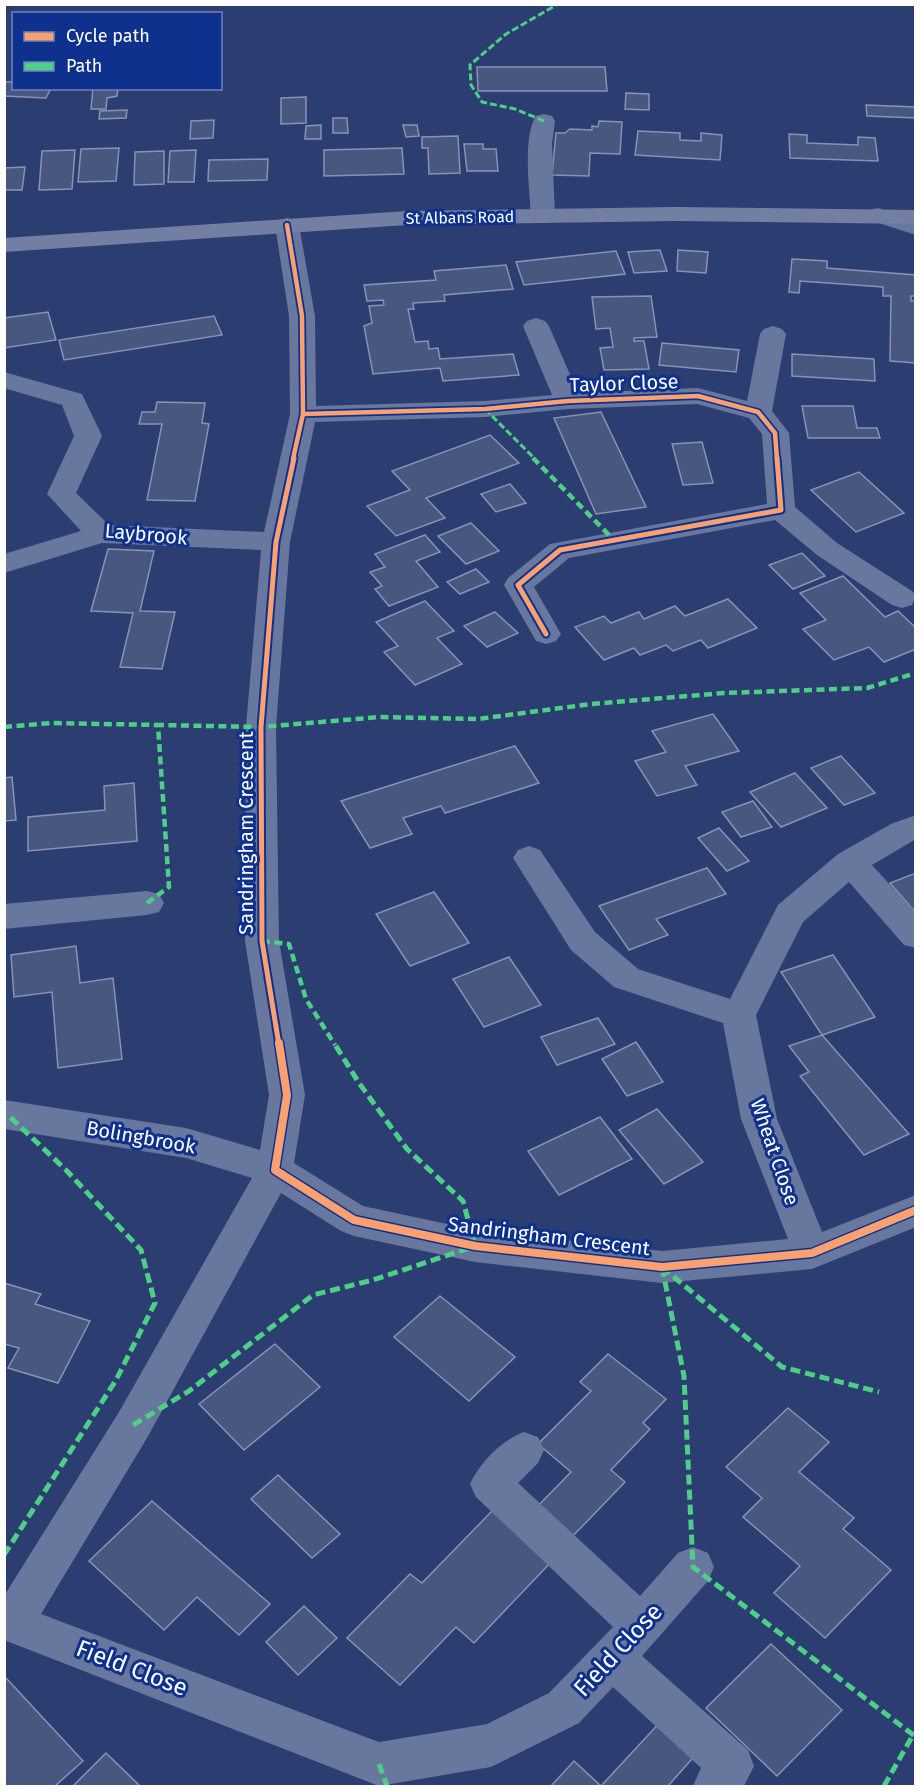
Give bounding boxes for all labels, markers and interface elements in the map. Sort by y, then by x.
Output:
legend [12,12,222,90]
text: Cycle path [66,25,150,47]
text: Path [66,55,102,77]
street label: St Albans Road [406,207,514,228]
street label: Taylor Close [569,369,679,397]
street label: Laybrook [104,518,189,550]
street label: Sandringham Crescent [234,731,258,935]
street label: Wheat Close [746,1096,804,1208]
street label: Bolingbrook [85,1116,198,1159]
street label: Sandringham Crescent [447,1212,652,1260]
street label: Field Close [568,1598,668,1702]
street label: Field Close [72,1634,192,1702]

